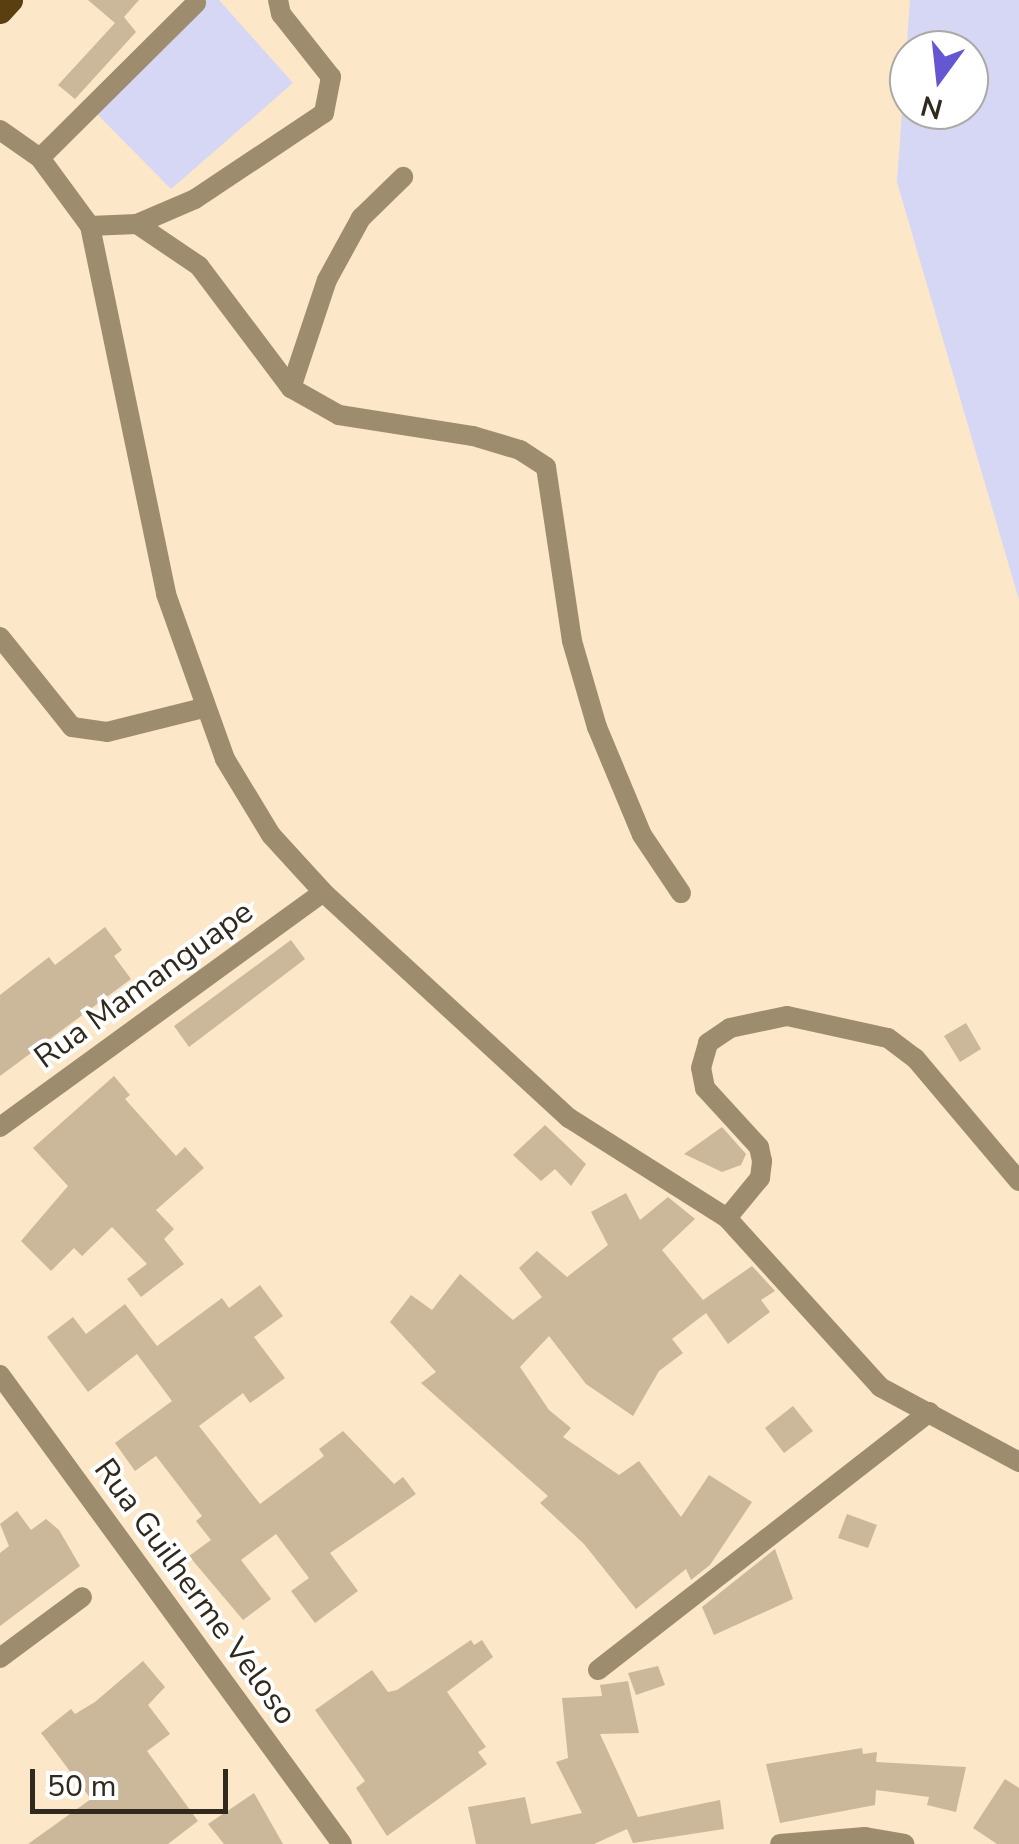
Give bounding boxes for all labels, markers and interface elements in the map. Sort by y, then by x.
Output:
north arrow [889,30,989,130]
text: N [917,86,947,128]
street label: Rua Mamanguape [27,893,261,1077]
street label: Rua Guilherme Veloso [86,1452,304,1732]
scale bar [35,1749,232,1811]
text: 50 m [47,1766,116,1807]

